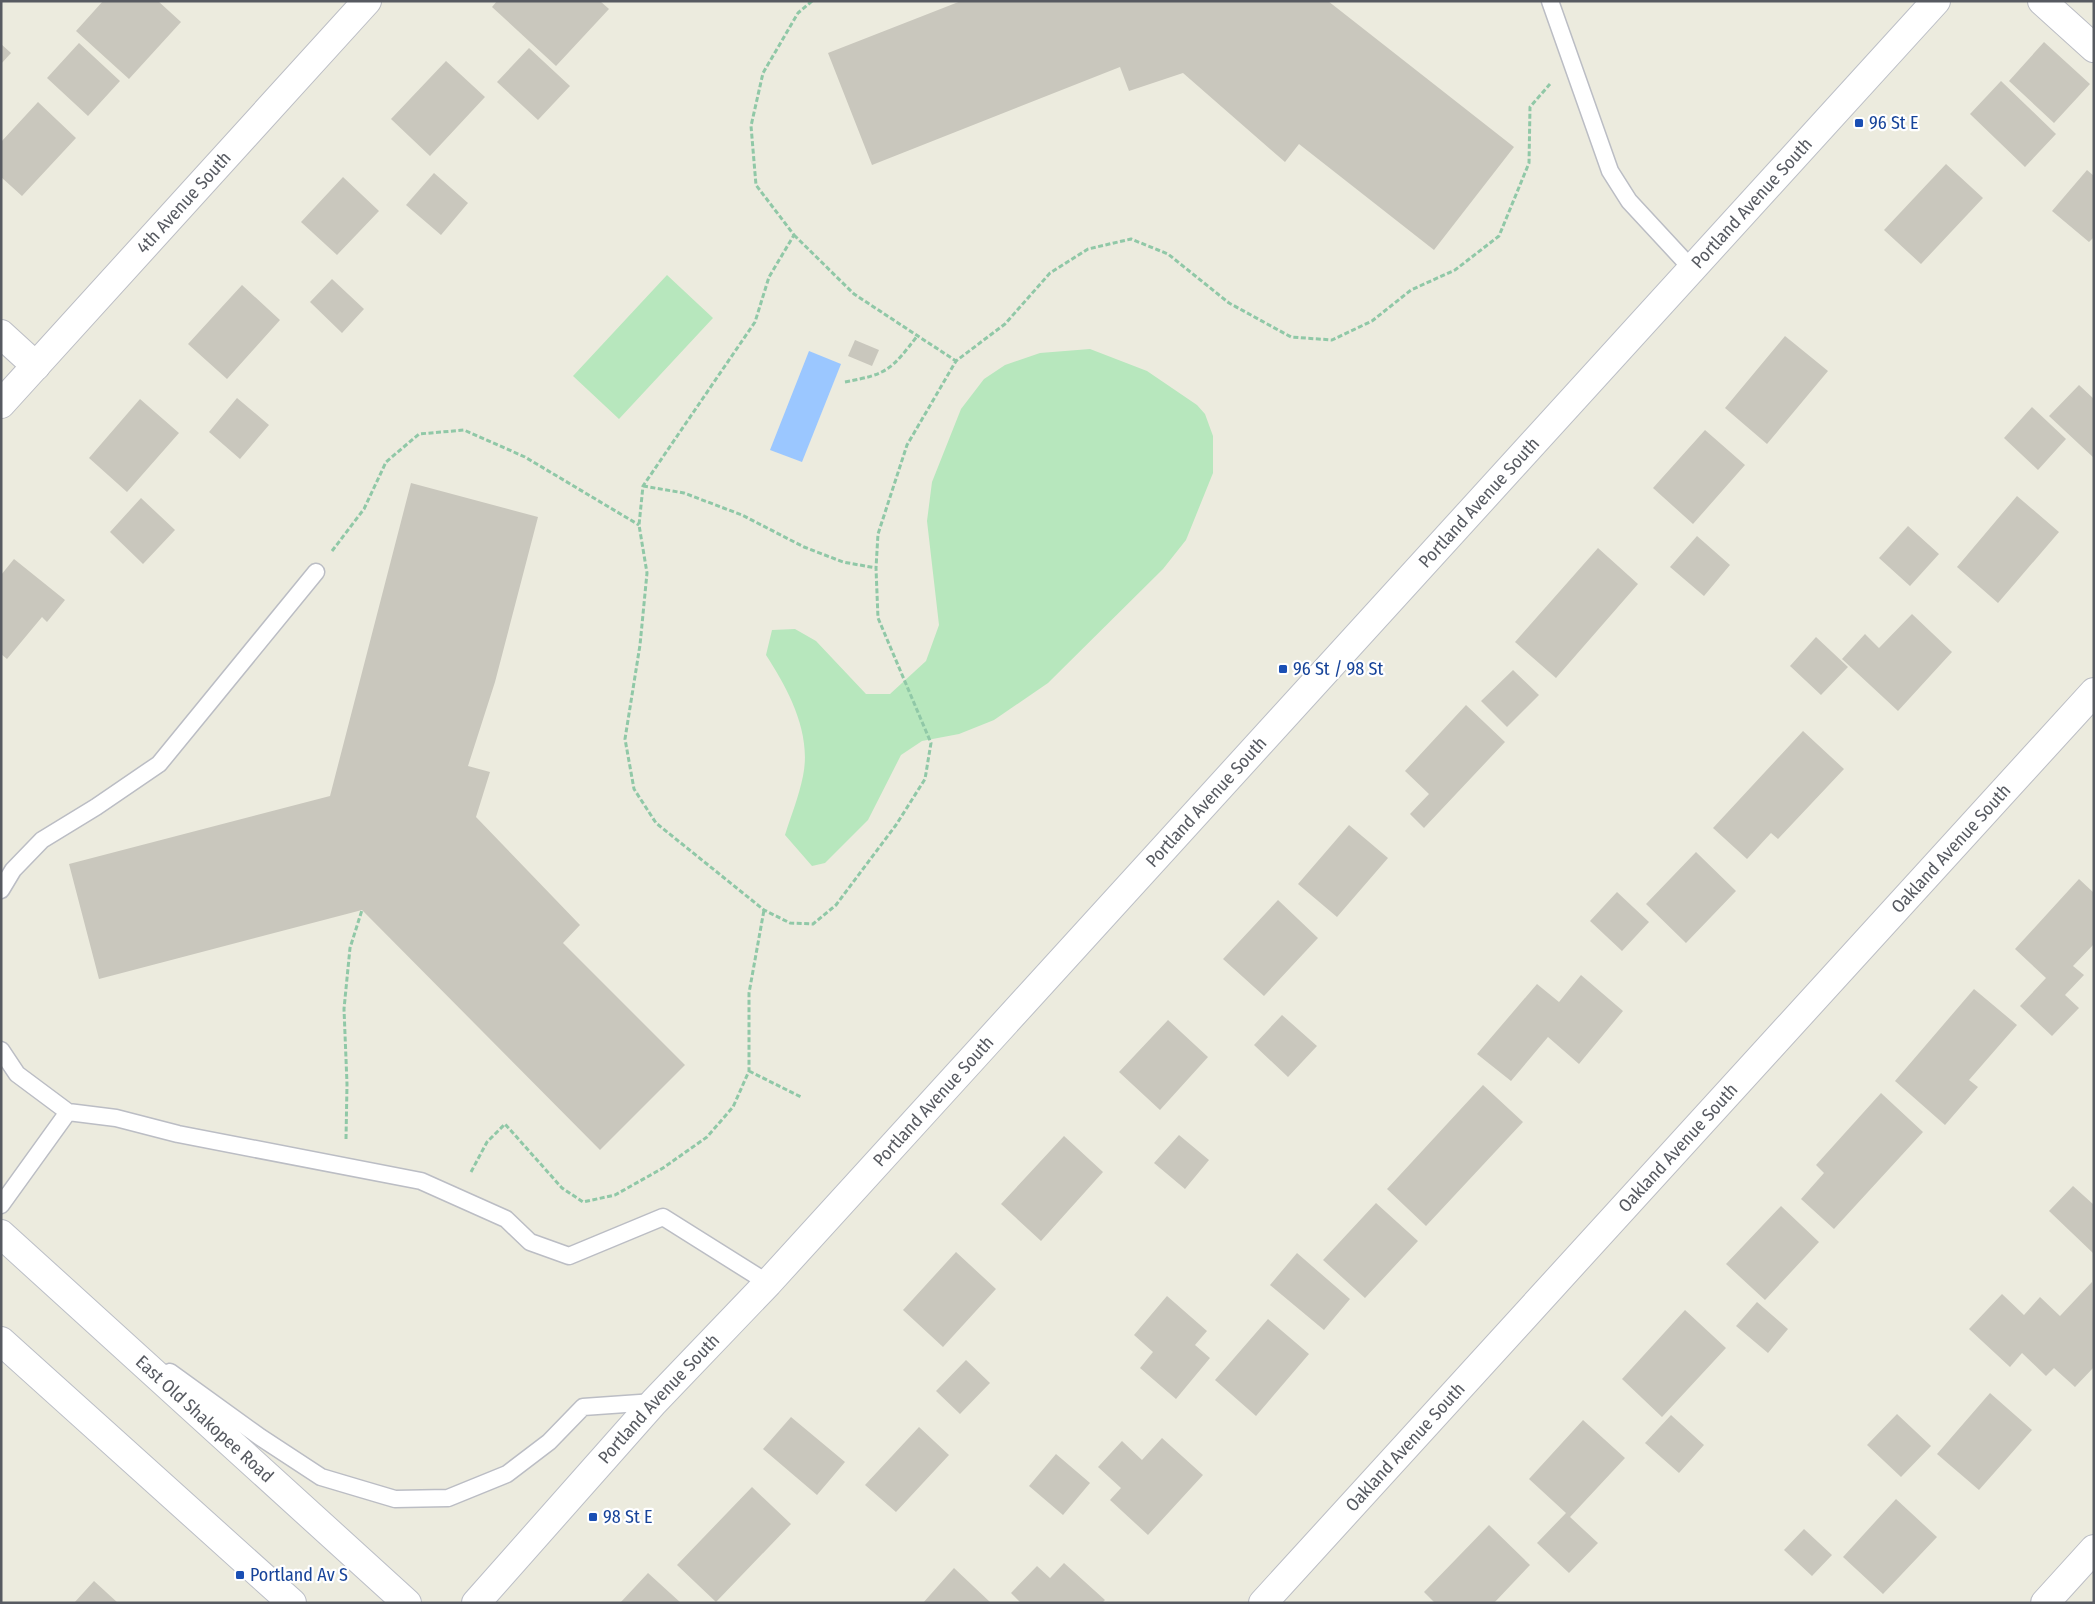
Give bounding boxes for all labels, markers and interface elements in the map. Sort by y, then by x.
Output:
place label: 96 St E [1869,112,1918,134]
marker: 96 St E [1853,117,1865,129]
street label: Portland Avenue South [1687,133,1817,273]
street label: 4th Avenue South [132,147,236,258]
street label: Portland Avenue South [1414,433,1544,572]
place label: 96 St / 98 St [1293,658,1384,680]
marker: 96 St / 98 St [1277,663,1289,675]
street label: Portland Avenue South [1141,732,1271,872]
street label: Oakland Avenue South [1887,780,2015,918]
street label: Portland Avenue South [868,1032,998,1171]
street label: Oakland Avenue South [1614,1079,1742,1217]
street label: Portland Avenue South [593,1329,724,1468]
street label: East Old Shakopee Road [131,1351,278,1487]
street label: Oakland Avenue South [1341,1378,1470,1516]
place label: 98 St E [603,1506,652,1528]
marker: 98 St E [587,1511,599,1523]
place label: Portland Av S [250,1564,348,1586]
marker: Portland Av S [234,1569,246,1581]

